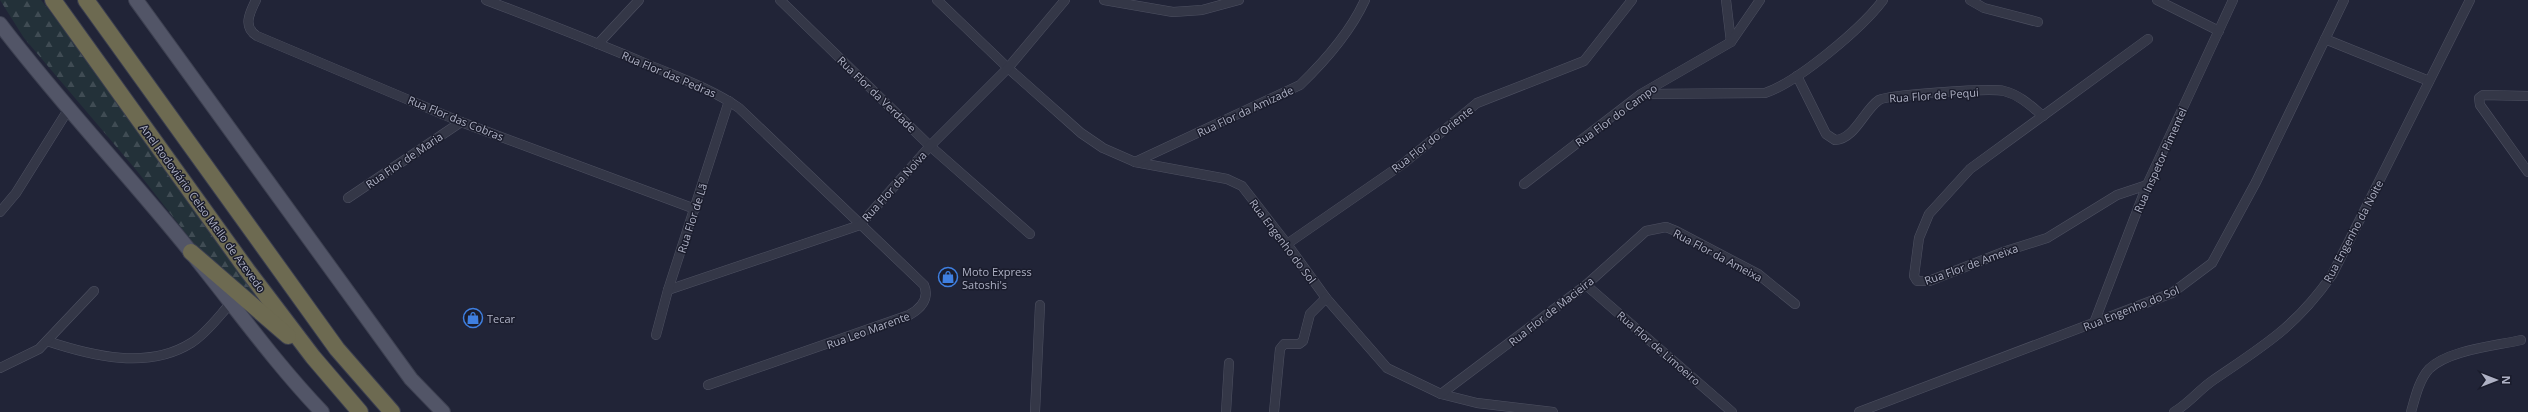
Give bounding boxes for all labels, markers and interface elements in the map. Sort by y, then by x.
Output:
street label: Rua Flor das Pedras [619,47,719,101]
street label: Rua Flor da Verdade [835,53,919,135]
street label: Rua Flor do Campo [1572,80,1660,150]
street label: Rua Flor da Amizade [1194,82,1296,140]
street label: Rua Flor de Pequi [1889,84,1979,106]
street label: Rua Flor das Cobras [406,92,506,144]
street label: Rua Flor do Oriente [1388,102,1476,176]
street label: Rua Inspetor Pimentel [2130,105,2190,215]
street label: Anel Rodoviário Celso Mello de Azevedo [137,121,269,295]
street label: Rua Flor de Maria [362,129,446,191]
street label: Rua Flor da Noiva [858,148,930,224]
street label: Rua Engenho da Noite [2320,177,2386,285]
street label: Rua Flor de Lã [674,181,710,255]
street label: Rua Engenho do Sol [1246,196,1320,286]
street label: Rua Flor da Ameixa [1671,225,1765,285]
street label: Rua Flor de Ameixa [1922,240,2020,288]
place label: Moto Express Satoshi's [962,264,1032,292]
shop icon: Moto Express Satoshi's [937,266,959,288]
street label: Rua Flor de Macieira [1505,273,1597,349]
street label: Rua Engenho do Sol [2081,282,2181,334]
shop icon: Tecar [462,307,484,329]
street label: Rua Leo Marente [824,308,912,352]
street label: Rua Flor de Limoeiro [1614,308,1704,389]
place label: Tecar [487,311,516,326]
north arrow [2476,360,2516,400]
text: N [2499,376,2514,384]

